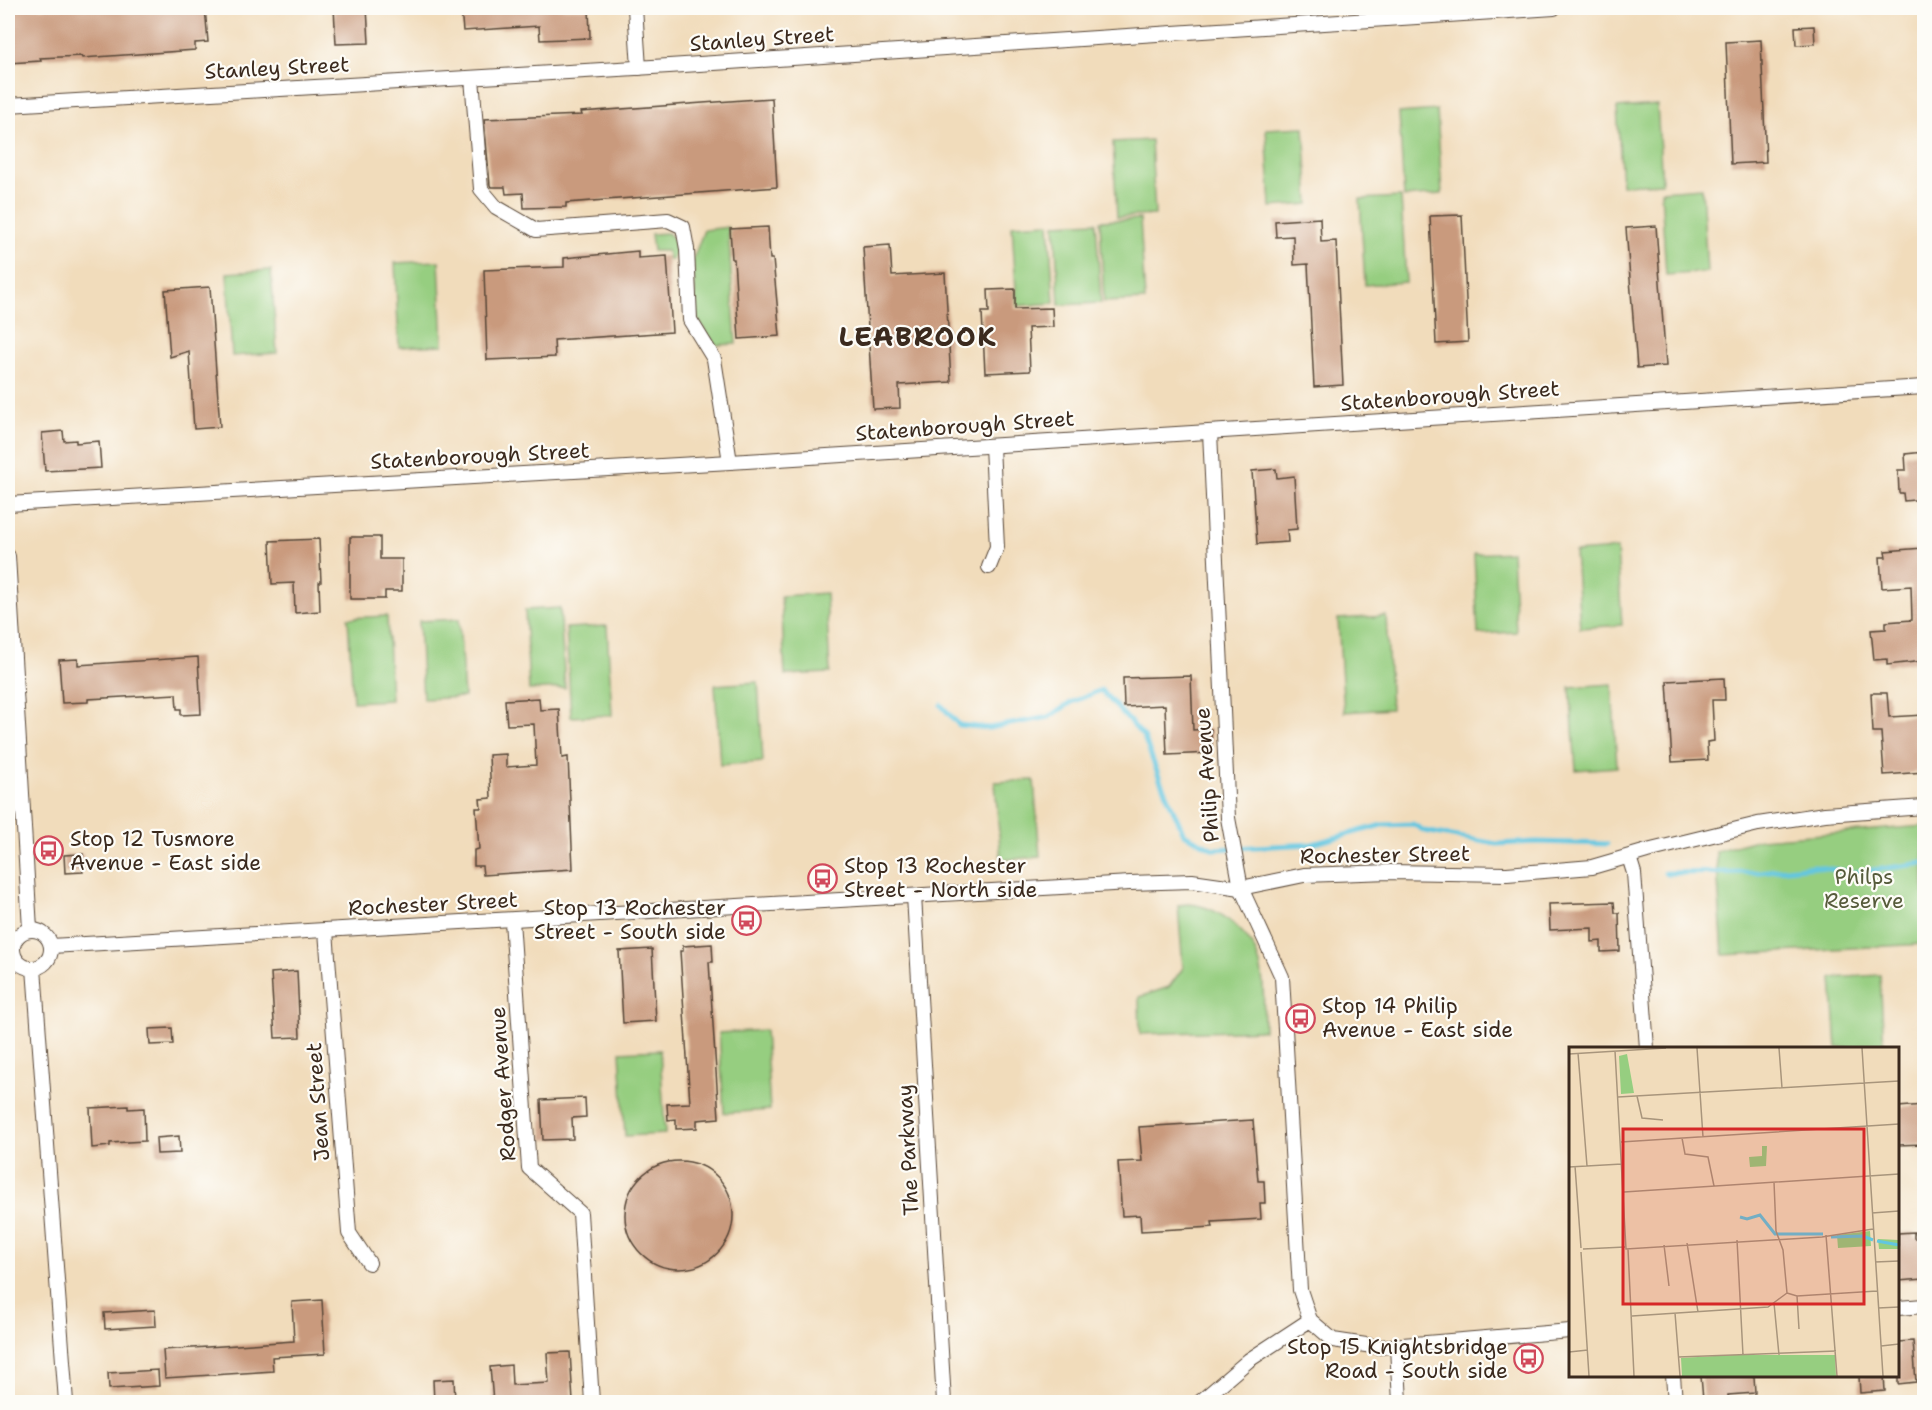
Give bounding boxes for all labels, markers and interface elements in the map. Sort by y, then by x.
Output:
street label: Stanley Street [689,20,835,58]
street label: Stanley Street [204,50,350,86]
district label: LEABROOK [839,318,997,355]
street label: Statenborough Street [1340,374,1560,418]
street label: Statenborough Street [855,404,1075,448]
street label: Statenborough Street [370,436,590,476]
street label: Philip Avenue [1188,706,1226,844]
place label: Stop 12 Tusmore Avenue - East side [70,825,261,877]
bus stop icon: Stop 12 Tusmore Avenue - East side [33,835,65,867]
street label: Rochester Street [1300,840,1470,870]
place label: Stop 13 Rochester Street - North side [844,852,1037,904]
bus stop icon: Stop 13 Rochester Street - North side [807,862,839,894]
park label: Philps Reserve [1824,863,1904,915]
street label: Rochester Street [347,886,519,922]
place label: Stop 13 Rochester Street - South side [534,894,726,946]
bus stop icon: Stop 13 Rochester Street - South side [731,904,763,936]
place label: Stop 14 Philip Avenue - East side [1322,992,1513,1044]
bus stop icon: Stop 14 Philip Avenue - East side [1285,1002,1317,1034]
street label: Rodger Avenue [484,1006,522,1162]
street label: Jean Street [300,1042,336,1162]
inset map [1569,1047,1899,1377]
street label: The Parkway [891,1084,925,1216]
place label: Stop 15 Knightsbridge Road - South side [1287,1333,1508,1385]
bus stop icon: Stop 15 Knightsbridge Road - South side [1513,1343,1545,1375]

